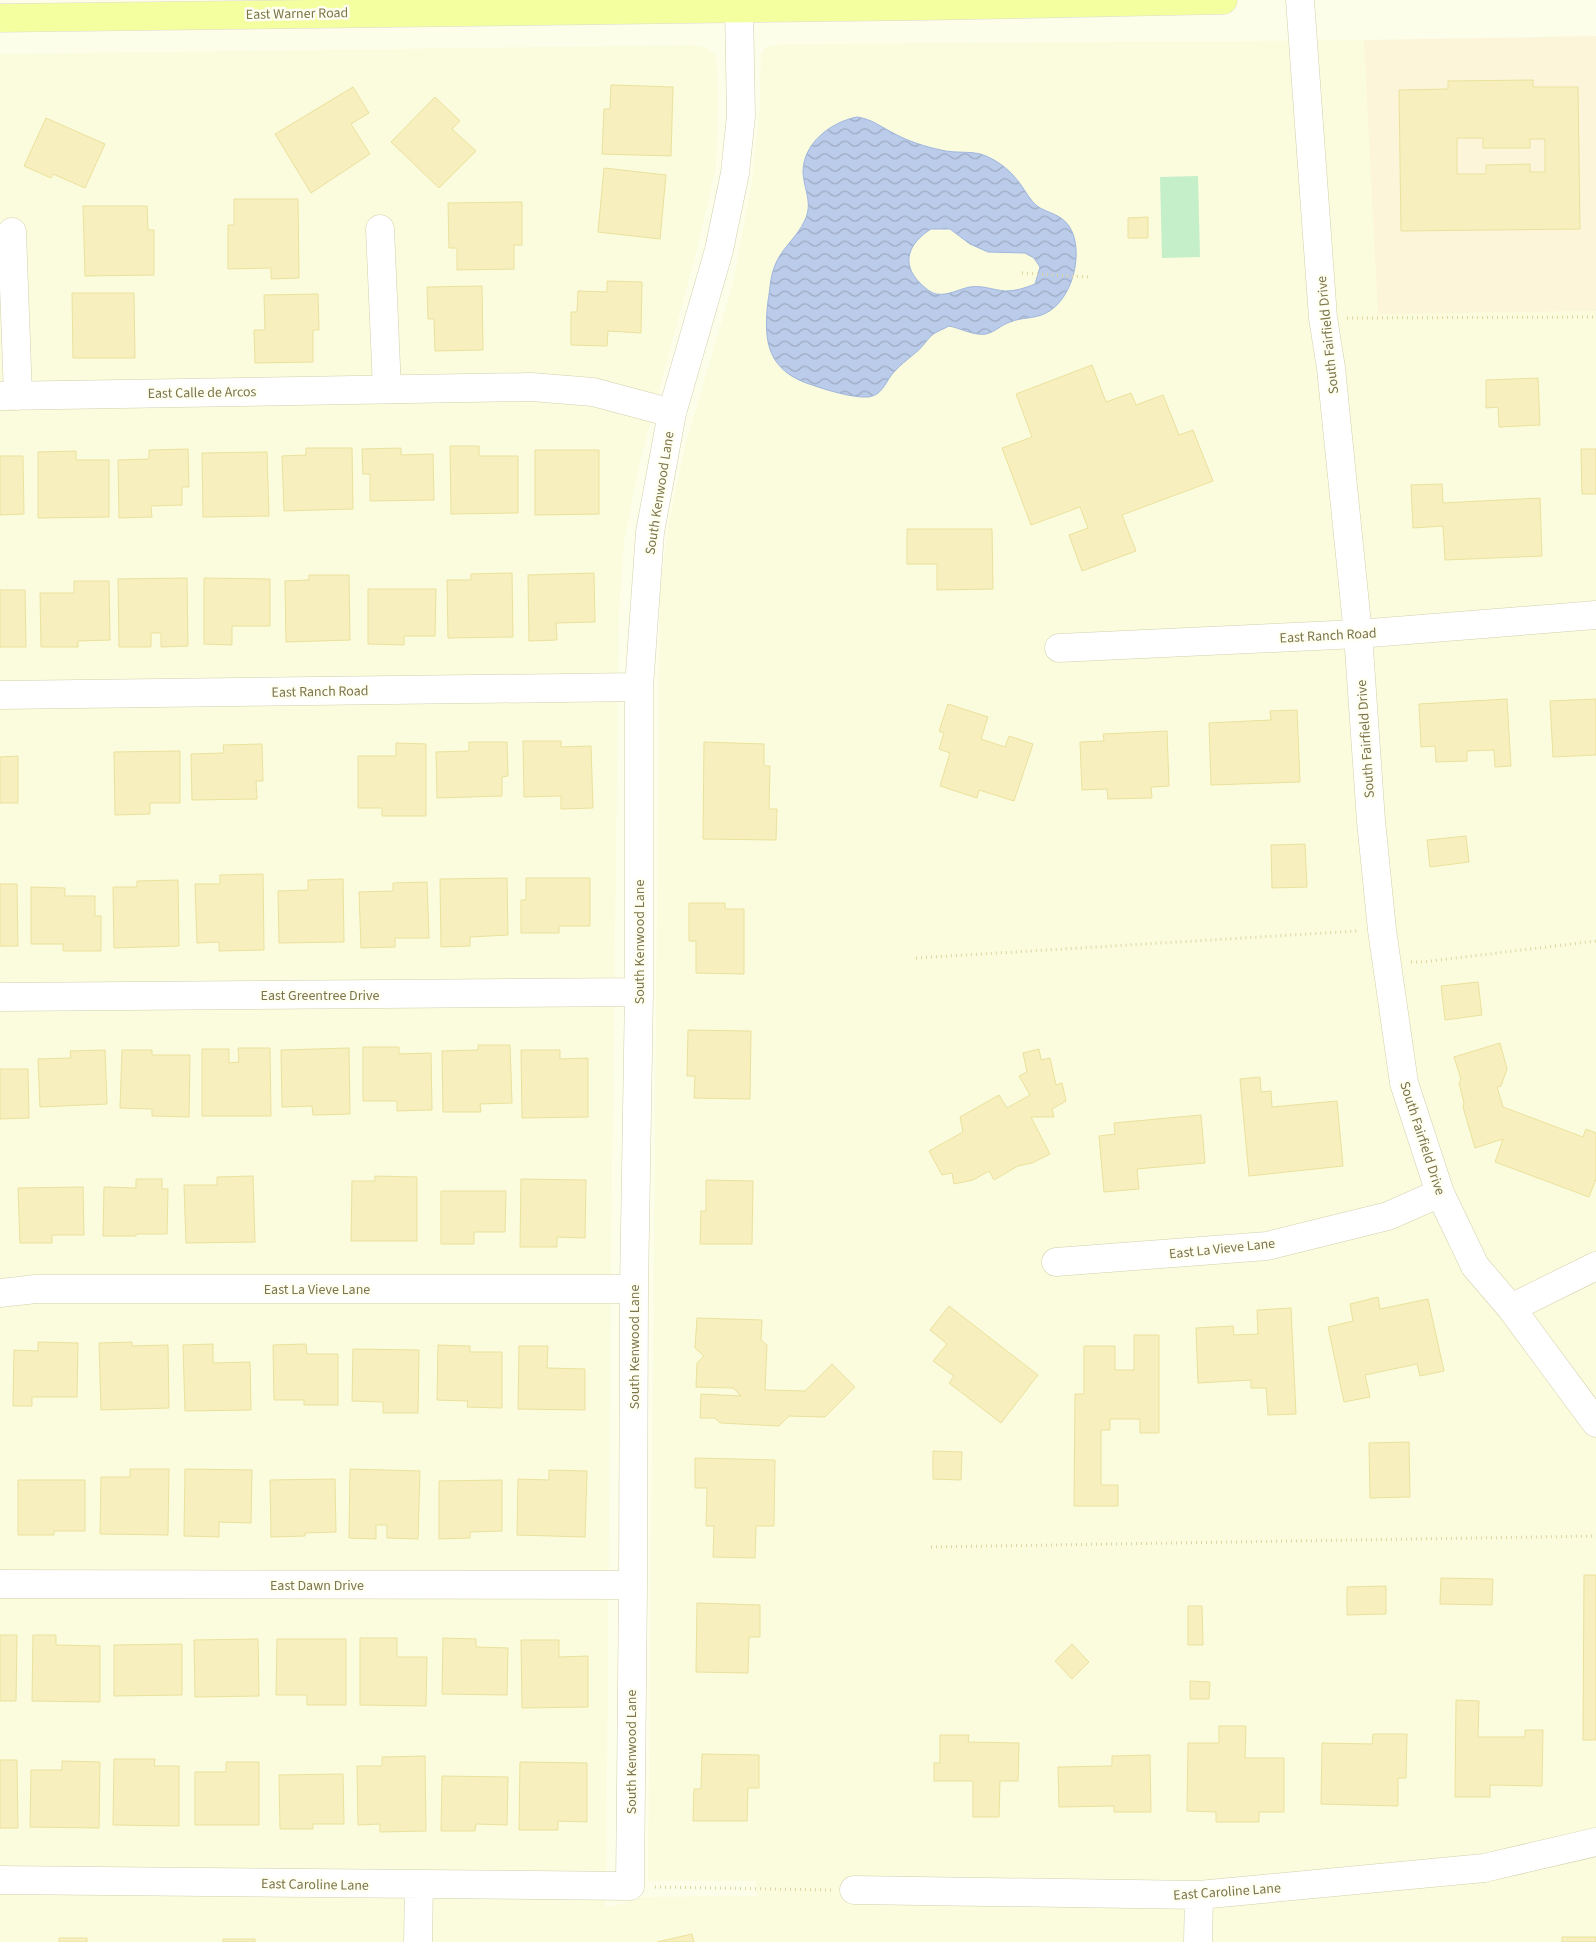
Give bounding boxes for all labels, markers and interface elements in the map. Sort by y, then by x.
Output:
street label: East Warner Road [246,3,348,25]
street label: South Fairfield Drive [1312,275,1344,395]
street label: East Calle de Arcos [147,382,257,404]
street label: South Kenwood Lane [640,430,680,556]
street label: East Ranch Road [1279,623,1377,649]
street label: South Fairfield Drive [1352,679,1380,799]
street label: East Ranch Road [271,681,369,703]
street label: South Kenwood Lane [630,880,650,1004]
street label: East Greentree Drive [261,986,380,1006]
street label: South Fairfield Drive [1394,1079,1450,1198]
street label: East La Vieve Lane [1168,1233,1276,1265]
street label: East La Vieve Lane [264,1280,370,1300]
street label: South Kenwood Lane [625,1285,645,1409]
street label: East Dawn Drive [270,1576,364,1596]
street label: South Kenwood Lane [622,1690,642,1814]
street label: East Caroline Lane [261,1874,369,1896]
street label: East Caroline Lane [1173,1878,1282,1906]

